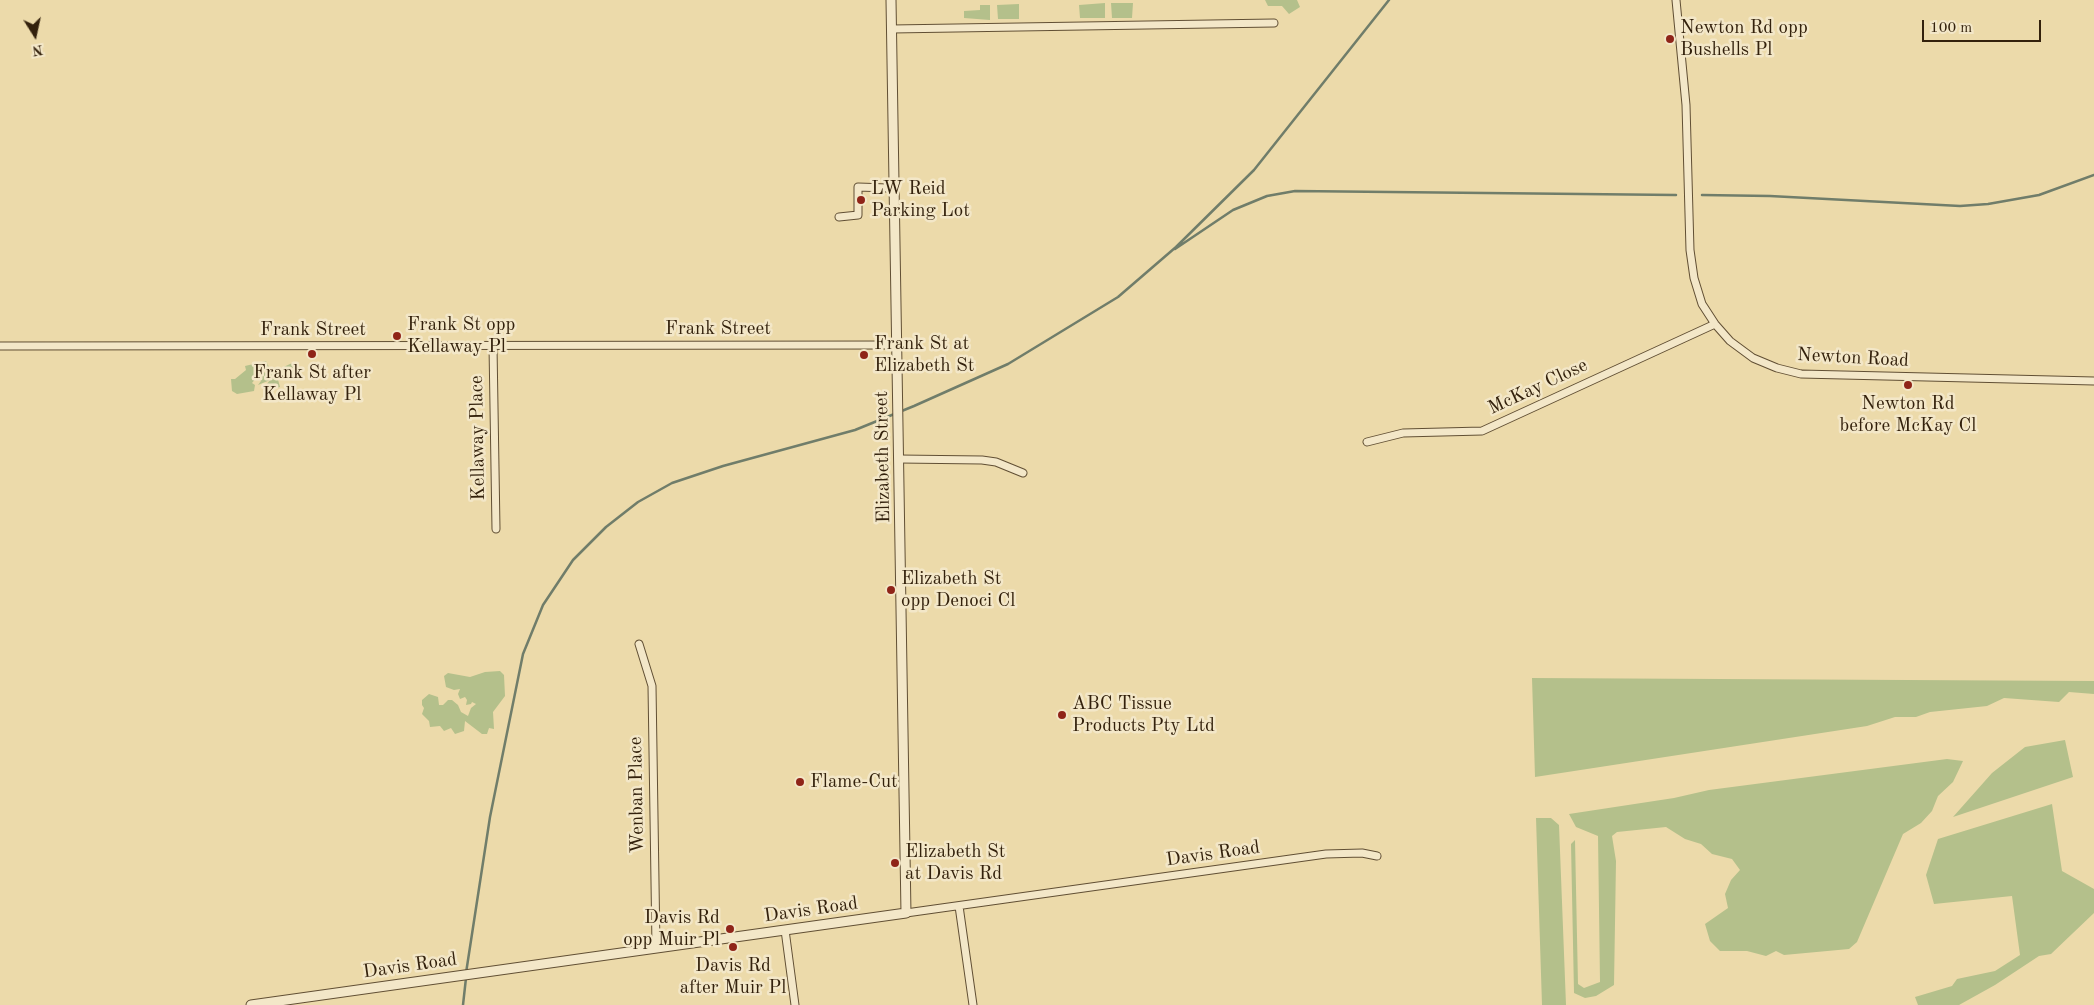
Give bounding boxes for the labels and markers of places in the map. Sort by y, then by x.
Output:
place label: Newton Rd opp Bushells Pl [1680,17,1808,61]
marker: Newton Rd opp Bushells Pl [1664,33,1676,45]
place label: LW Reid Parking Lot [871,178,970,222]
marker: LW Reid Parking Lot [855,194,867,206]
place label: Frank St opp Kellaway Pl [407,314,515,358]
marker: Frank St opp Kellaway Pl [391,330,403,342]
place label: Frank St at Elizabeth St [874,333,974,377]
marker: Frank St after Kellaway Pl [306,348,318,360]
marker: Frank St at Elizabeth St [858,349,870,361]
place label: Frank St after Kellaway Pl [253,362,371,406]
marker: Newton Rd before McKay Cl [1902,379,1914,391]
place label: Newton Rd before McKay Cl [1840,393,1976,437]
place label: Elizabeth St opp Denoci Cl [901,568,1015,612]
marker: Elizabeth St opp Denoci Cl [885,584,897,596]
place label: ABC Tissue Products Pty Ltd [1072,693,1215,737]
marker: ABC Tissue Products Pty Ltd [1056,709,1068,721]
place label: Flame-Cut [810,771,898,793]
marker: Flame-Cut [794,776,806,788]
place label: Elizabeth St at Davis Rd [905,841,1005,885]
marker: Elizabeth St at Davis Rd [889,857,901,869]
place label: Davis Rd opp Muir Pl [623,907,720,951]
marker: Davis Rd opp Muir Pl [724,923,736,935]
marker: Davis Rd after Muir Pl [727,941,739,953]
place label: Davis Rd after Muir Pl [680,955,786,999]

